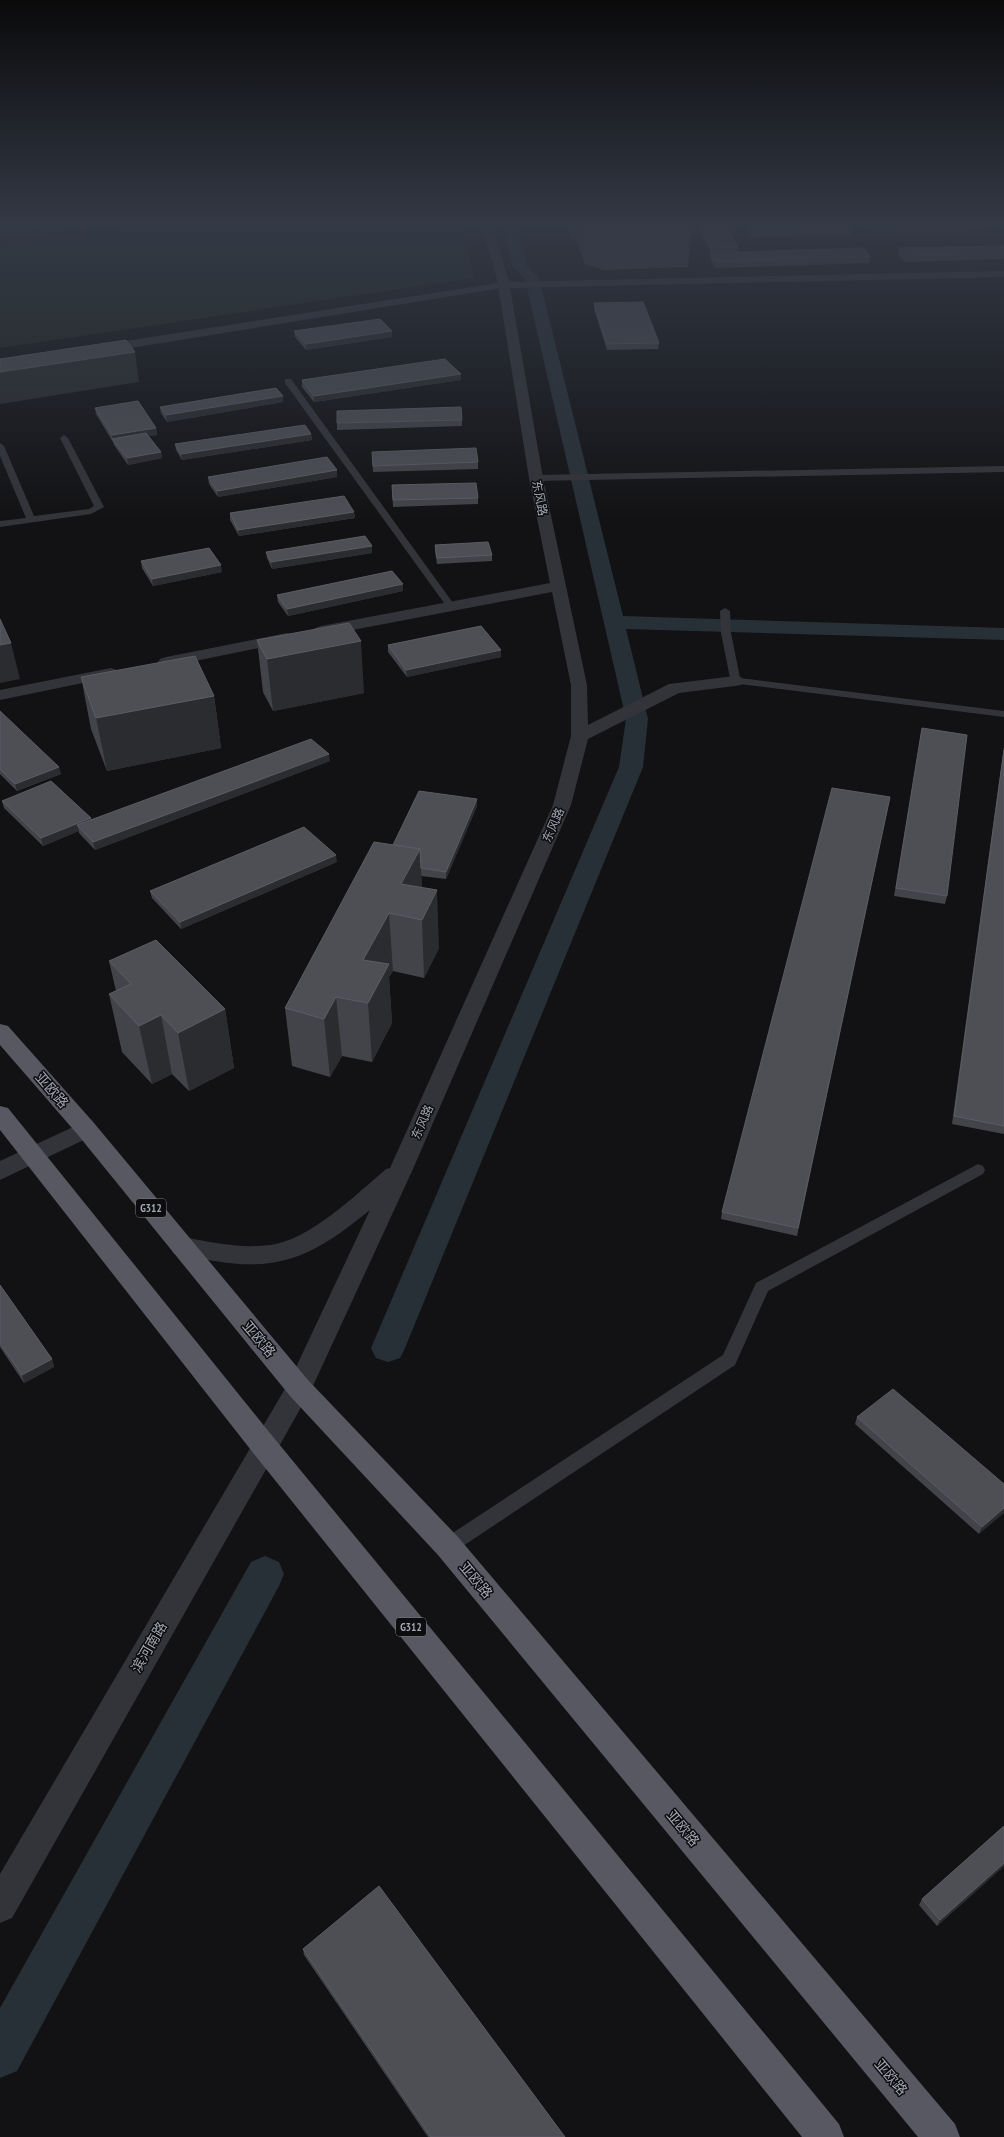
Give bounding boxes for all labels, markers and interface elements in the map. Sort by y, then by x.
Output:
street label: 东风路 [529,479,551,517]
street label: 东风路 [539,805,567,845]
street label: 亚欧路 [31,1068,73,1112]
street label: 东风路 [408,1102,436,1142]
road number: G312 [136,1199,166,1217]
street label: 亚欧路 [239,1317,279,1361]
street label: 亚欧路 [456,1558,496,1602]
street label: 滨河南路 [127,1618,171,1676]
road number: G312 [396,1618,426,1636]
street label: 亚欧路 [663,1806,703,1850]
street label: 亚欧路 [871,2055,911,2099]

